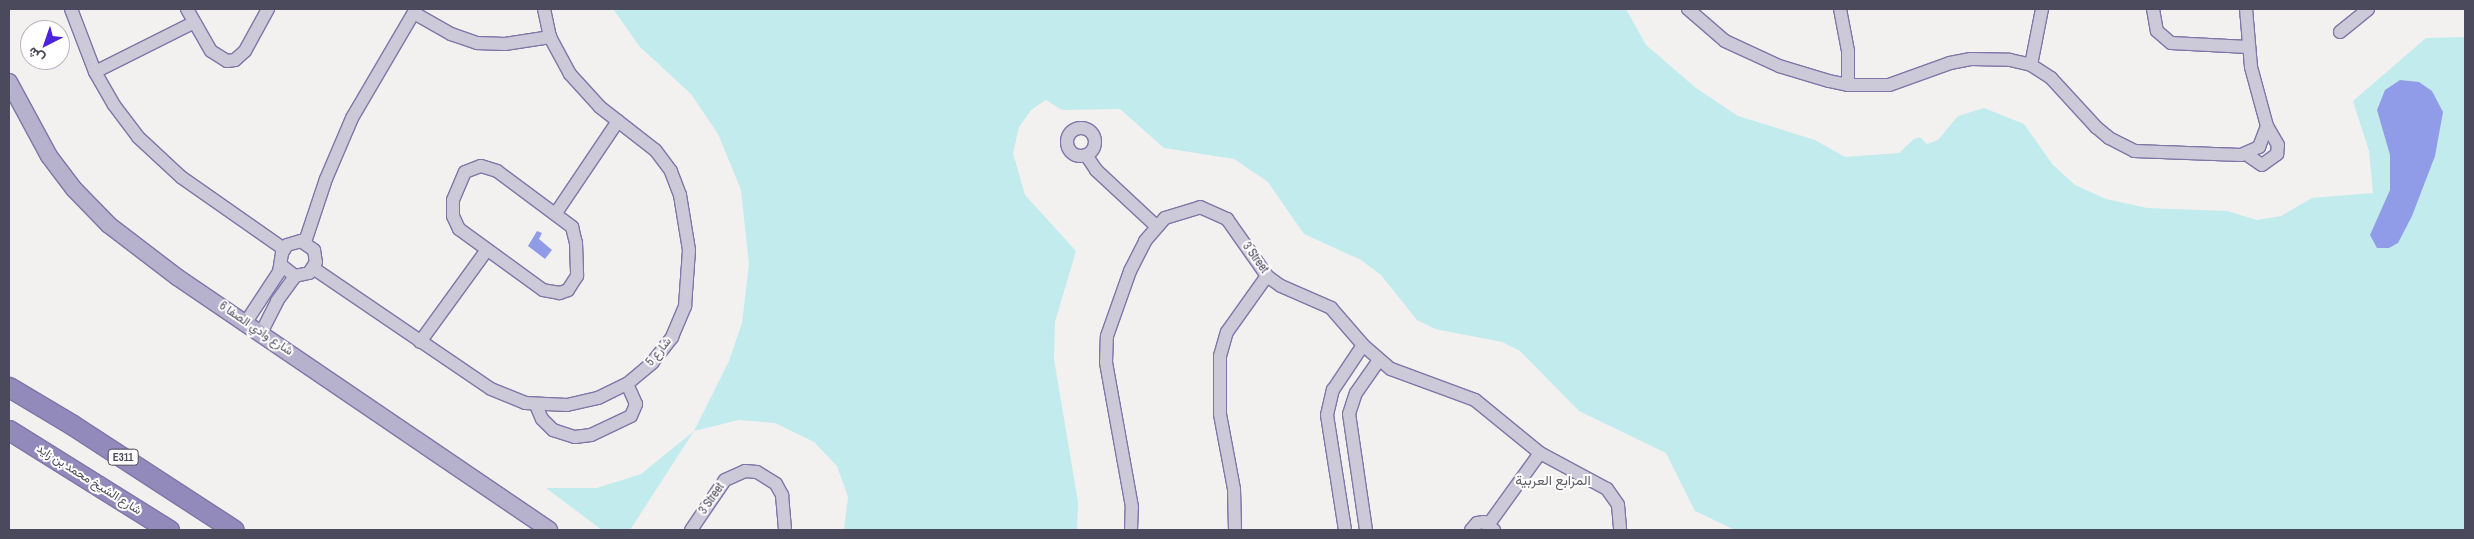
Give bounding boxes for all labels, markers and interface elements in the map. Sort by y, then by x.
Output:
north arrow [20,20,70,70]
text: ش [24,43,48,68]
street label: 3 Street [1239,240,1271,276]
street label: شارع وادي الصفا 6 [216,299,296,359]
street label: شارع 5 [643,335,675,369]
street label: شارع الشيخ محمد بن زايد [34,442,144,518]
road number: E311 [107,448,139,466]
district label: المرابع العربية [1515,472,1591,488]
street label: 3 Street [696,481,728,517]

